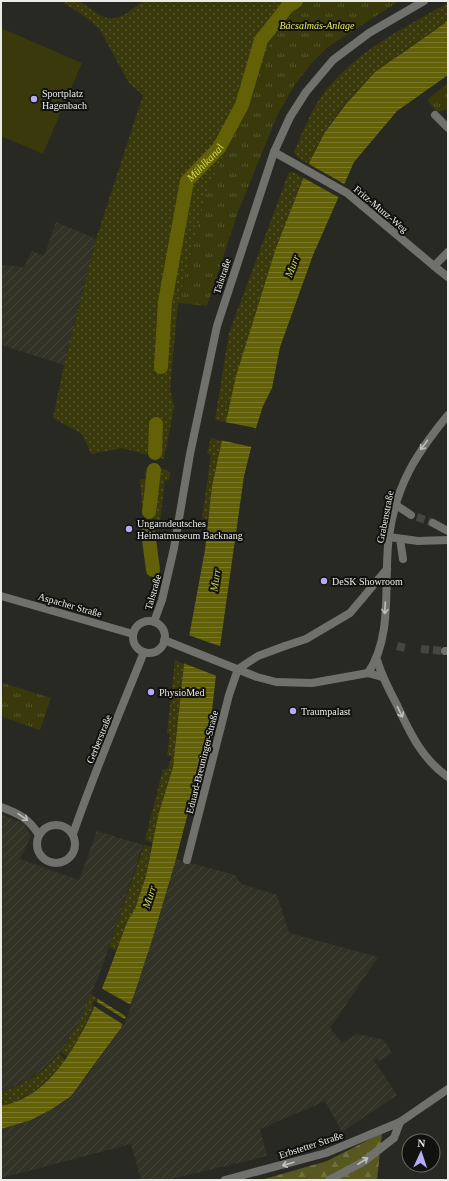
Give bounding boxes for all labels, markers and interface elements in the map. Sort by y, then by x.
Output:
park label: Bácsalmás-Anlage [280,20,355,31]
place label: Sportplatz Hagenbach [42,88,87,111]
marker: Sportplatz Hagenbach [29,94,39,104]
water label: Mühlkanal [183,142,226,184]
street label: Fritz-Munz-Weg [352,183,410,235]
water label: Murr [282,252,302,280]
street label: Talstraße [211,256,233,295]
one-way arrow [420,440,428,451]
street label: Grabenstraße [375,489,396,544]
place label: Ungarndeutsches Heimatmuseum Backnang [137,518,243,541]
marker: Ungarndeutsches Heimatmuseum Backnang [124,524,134,534]
water label: Murr [207,567,223,593]
street label: Talstraße [143,572,163,611]
marker: DeSK Showroom [319,576,329,586]
place label: DeSK Showroom [332,576,403,587]
street label: Aspacher Straße [37,591,104,620]
one-way arrow [381,601,388,614]
marker: PhysioMed [146,687,156,697]
place label: PhysioMed [159,687,205,698]
marker: Traumpalast [288,706,298,716]
place label: Traumpalast [301,706,351,717]
one-way arrow [397,706,404,718]
street label: Eduard-Breuninger-Straße [184,709,220,815]
street label: Gerberstraße [84,712,114,765]
one-way arrow [17,813,28,821]
water label: Murr [139,883,159,911]
street label: Erbstetter Straße [277,1129,345,1161]
north arrow [401,1133,441,1173]
text: N [417,1137,426,1149]
one-way arrow [357,1157,368,1165]
one-way arrow [282,1161,295,1168]

